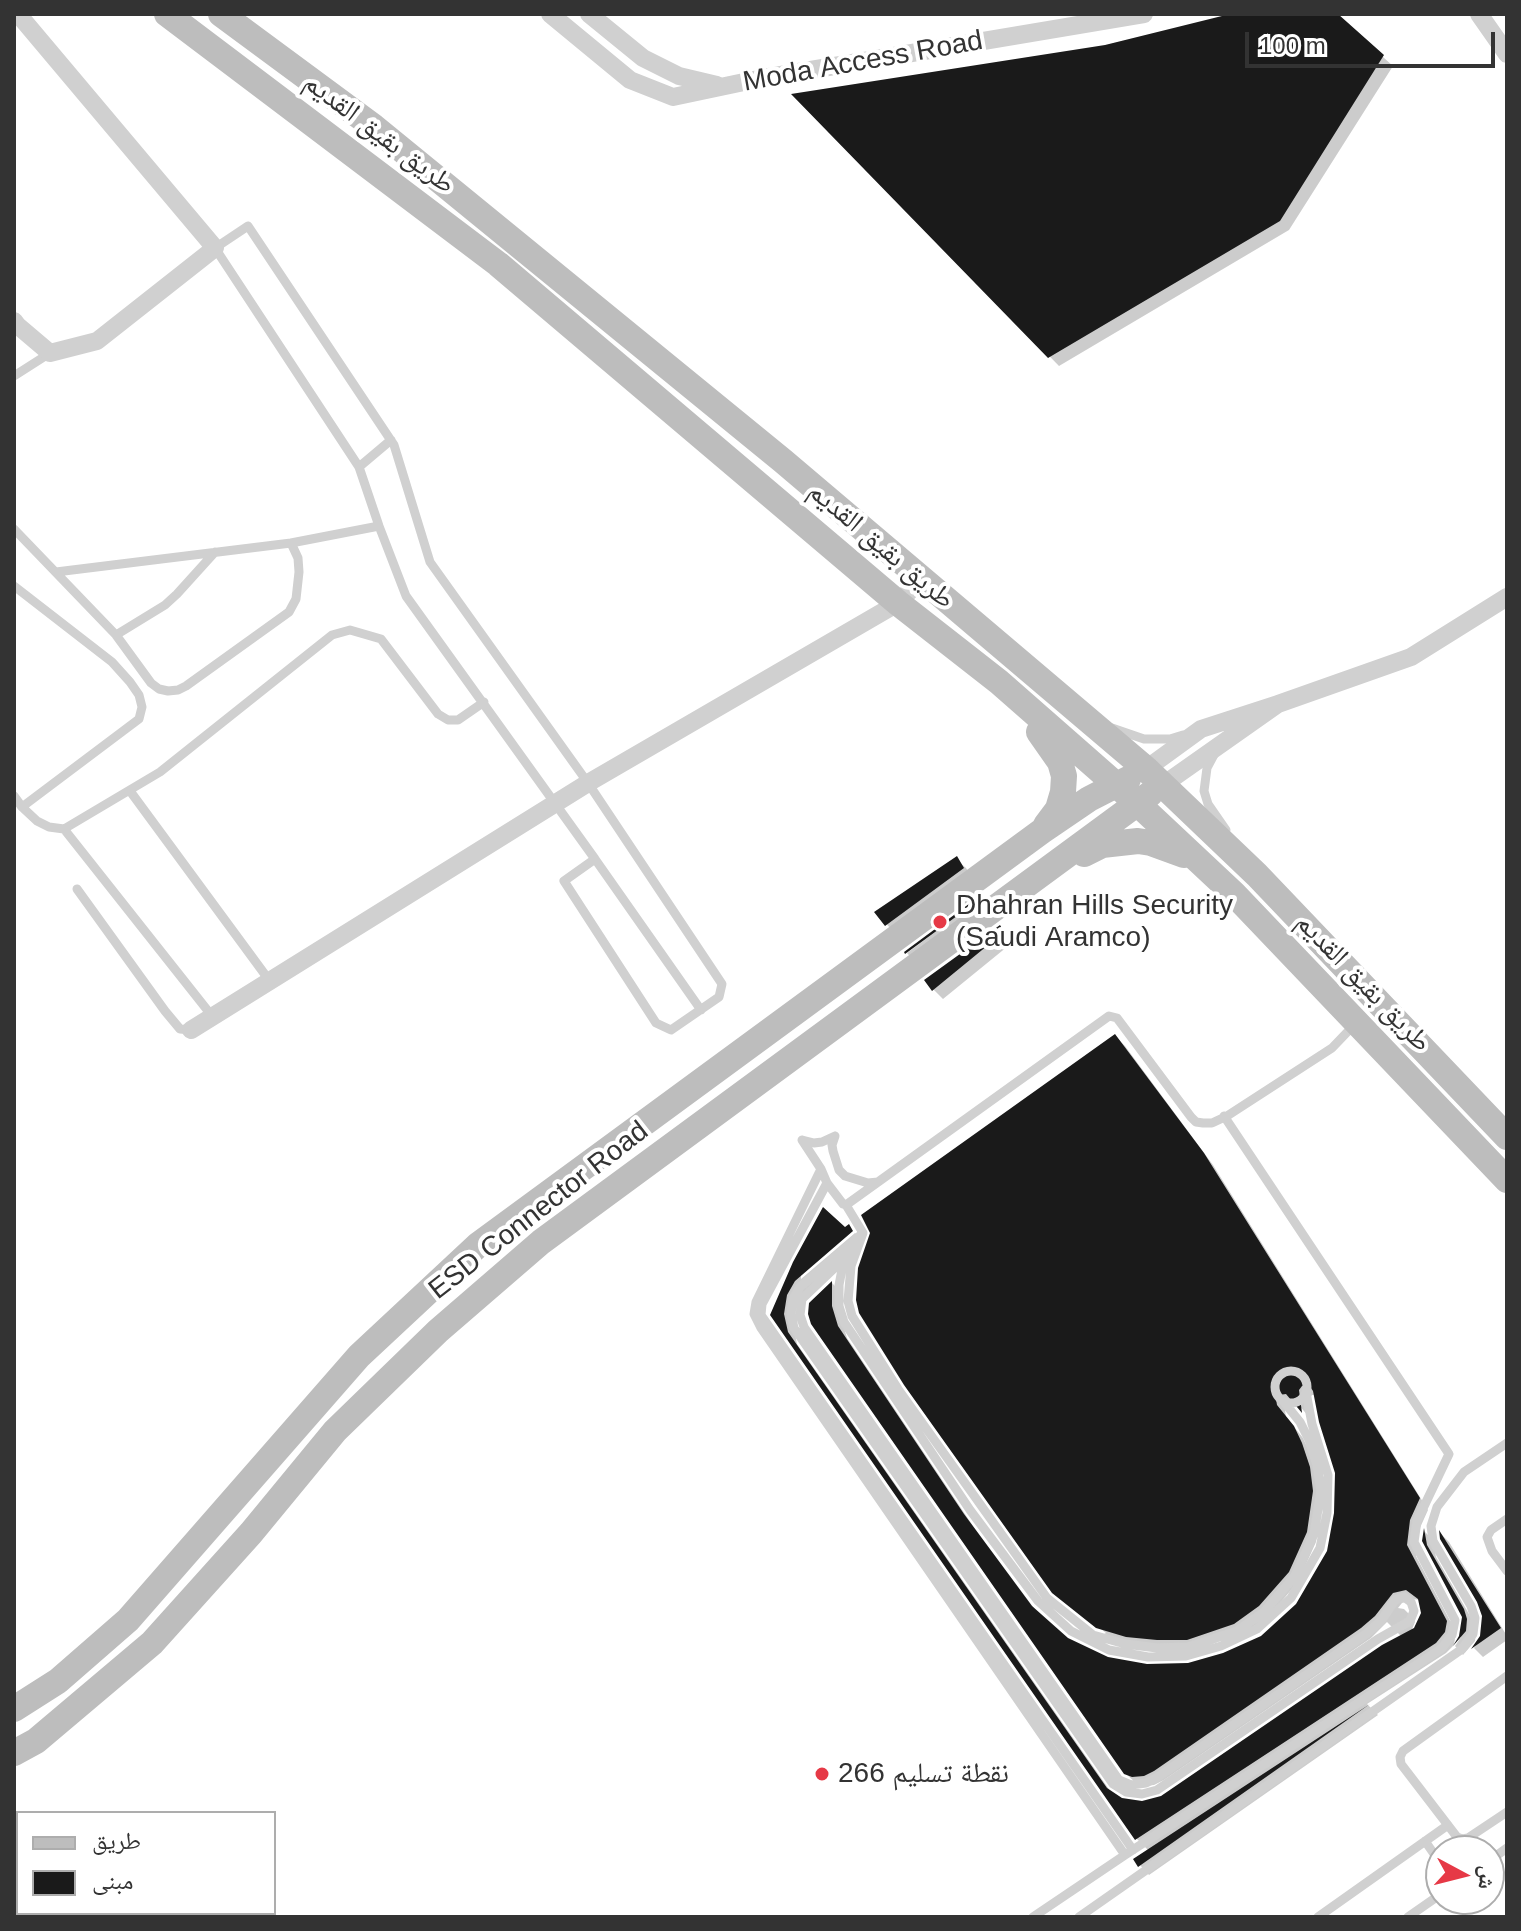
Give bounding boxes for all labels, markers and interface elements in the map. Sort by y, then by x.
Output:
scale bar [1249,16,1499,66]
street label: Moda Access Road [741,24,985,100]
text: 100 m [1259,32,1326,59]
street label: طريق بقيق القديم [297,66,461,202]
street label: طريق بقيق القديم [801,475,961,617]
place label: Dhahran Hills Security (Saudi Aramco) [956,889,1233,955]
street label: طريق بقيق القديم [1288,906,1438,1060]
marker: Dhahran Hills Security (Saudi Aramco) [931,913,949,931]
street label: ESD Connector Road [423,1115,655,1307]
place label: نقطة تسليم 266 [838,1757,1009,1791]
marker: نقطة تسليم 266 [813,1765,831,1783]
legend [16,1811,276,1915]
text: طريق [92,1827,141,1854]
north arrow [1425,1835,1505,1915]
text: ش [1474,1865,1501,1891]
text: مبنى [92,1867,133,1894]

